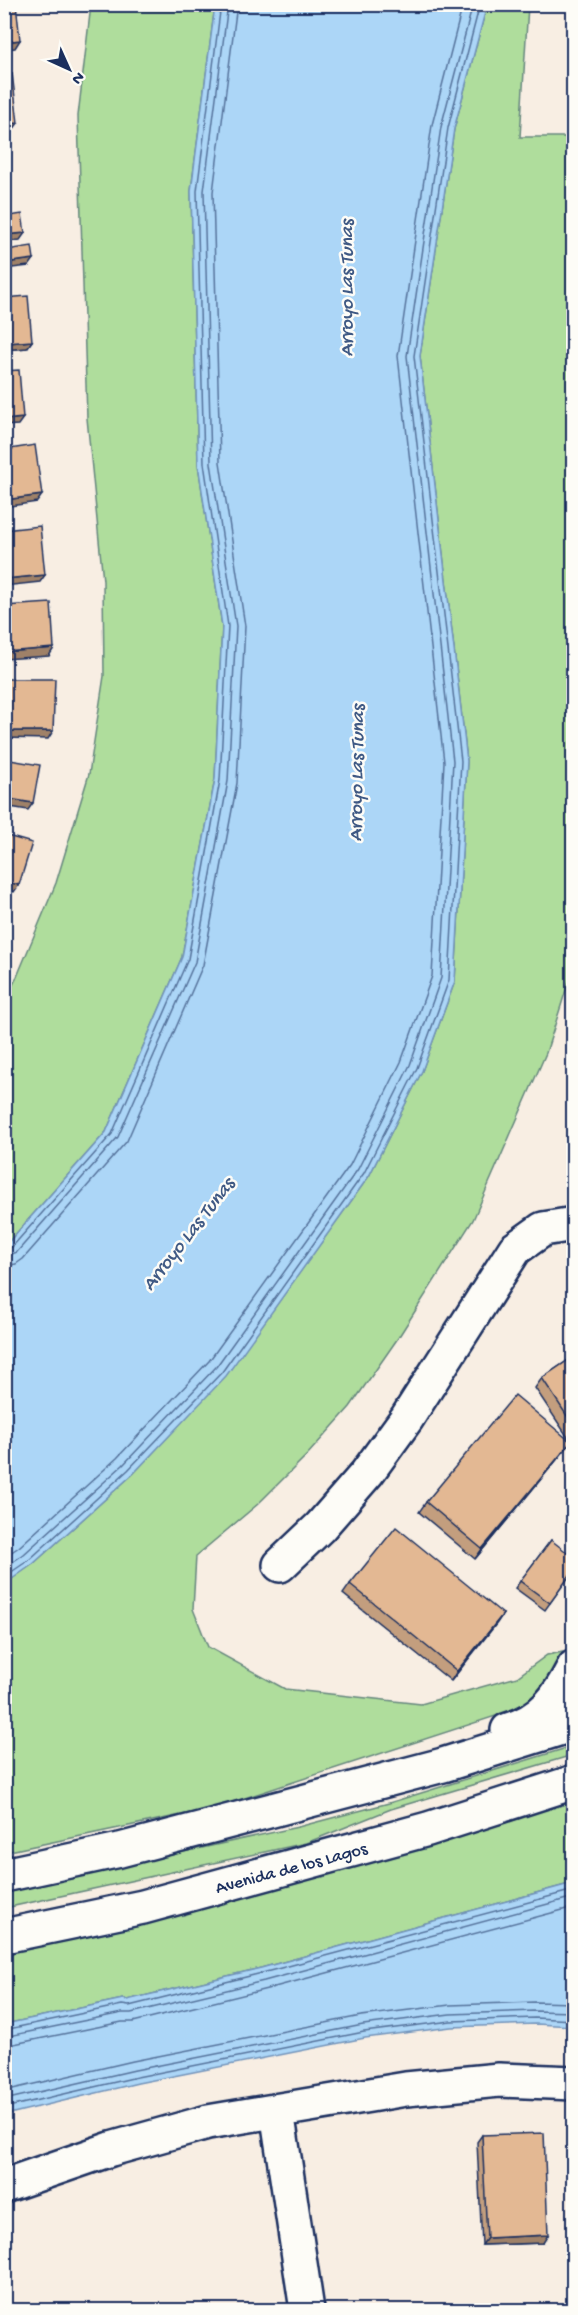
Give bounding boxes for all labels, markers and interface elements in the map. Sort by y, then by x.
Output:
north arrow [39,39,99,99]
text: N [66,67,88,88]
water label: Arroyo Las Tunas [337,218,360,356]
water label: Arroyo Las Tunas [346,703,371,842]
water label: Arroyo Las Tunas [139,1173,242,1296]
street label: Avenida de los Lagos [213,1839,371,1900]

